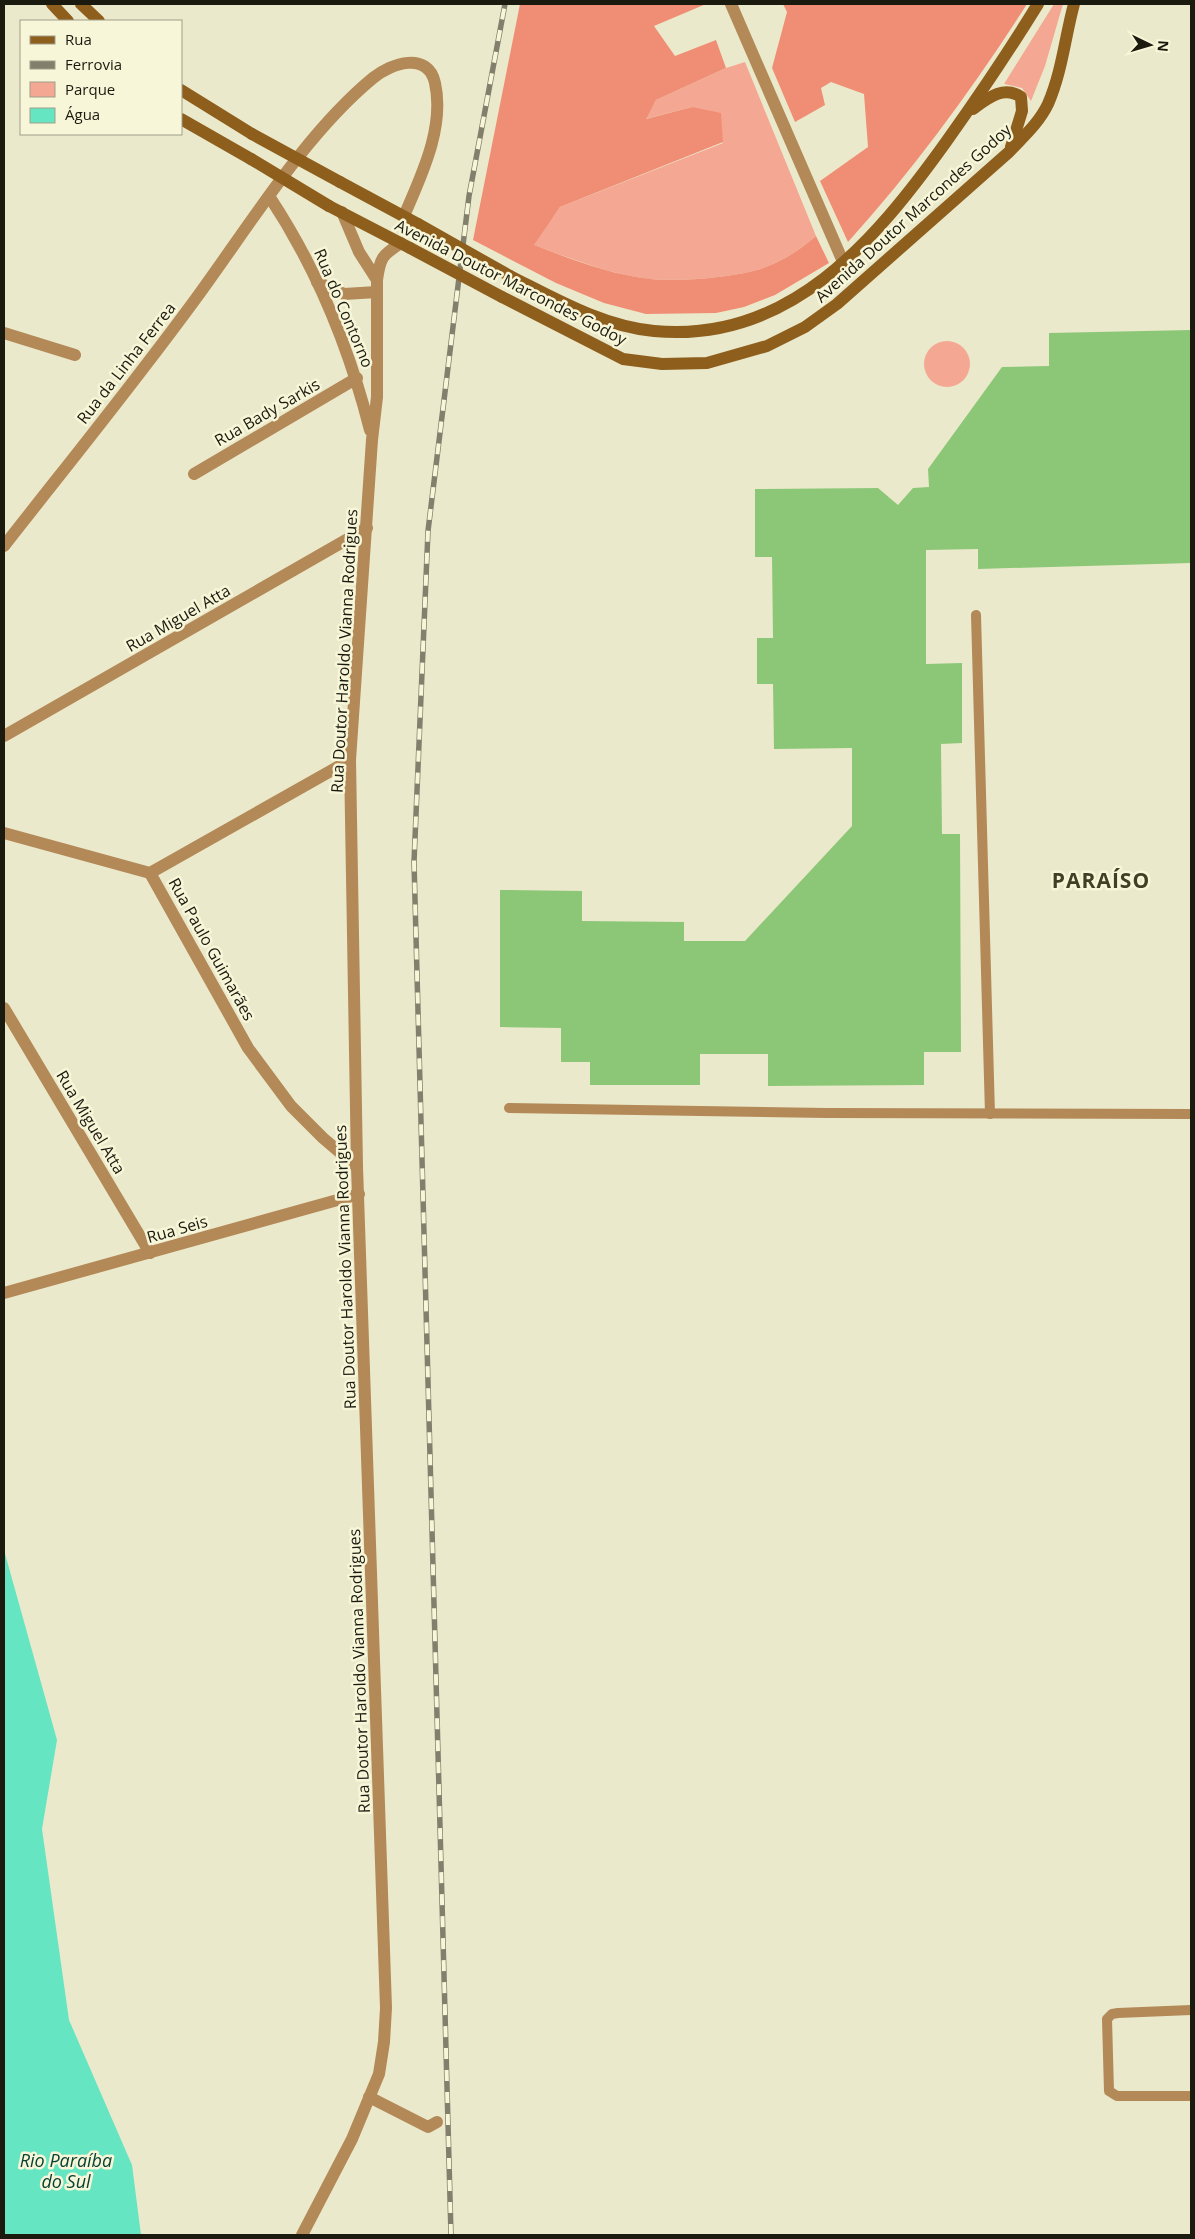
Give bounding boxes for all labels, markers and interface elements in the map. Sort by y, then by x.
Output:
legend [20,20,182,135]
north arrow [1125,20,1175,70]
text: Rua [65,29,92,49]
text: N [1153,40,1173,53]
text: Ferrovia [65,54,122,74]
text: Parque [65,79,115,99]
text: Água [65,104,100,124]
street label: Avenida Doutor Marcondes Godoy [810,118,1017,307]
street label: Avenida Doutor Marcondes Godoy [392,214,631,351]
street label: Rua do Contorno [309,245,379,371]
street label: Rua da Linha Ferrea [72,298,180,428]
street label: Rua Bady Sarkis [210,373,324,451]
street label: Rua Doutor Haroldo Vianna Rodrigues [326,508,362,794]
street label: Rua Miguel Atta [122,579,234,657]
district label: PARAÍSO [1052,866,1150,894]
street label: Rua Paulo Guimarães [164,874,260,1024]
street label: Rua Miguel Atta [51,1066,131,1178]
street label: Rua Doutor Haroldo Vianna Rodrigues [329,1125,361,1409]
street label: Rua Seis [144,1210,210,1248]
street label: Rua Doutor Haroldo Vianna Rodrigues [343,1529,375,1813]
water label: Rio Paraíba do Sul [20,2148,112,2193]

